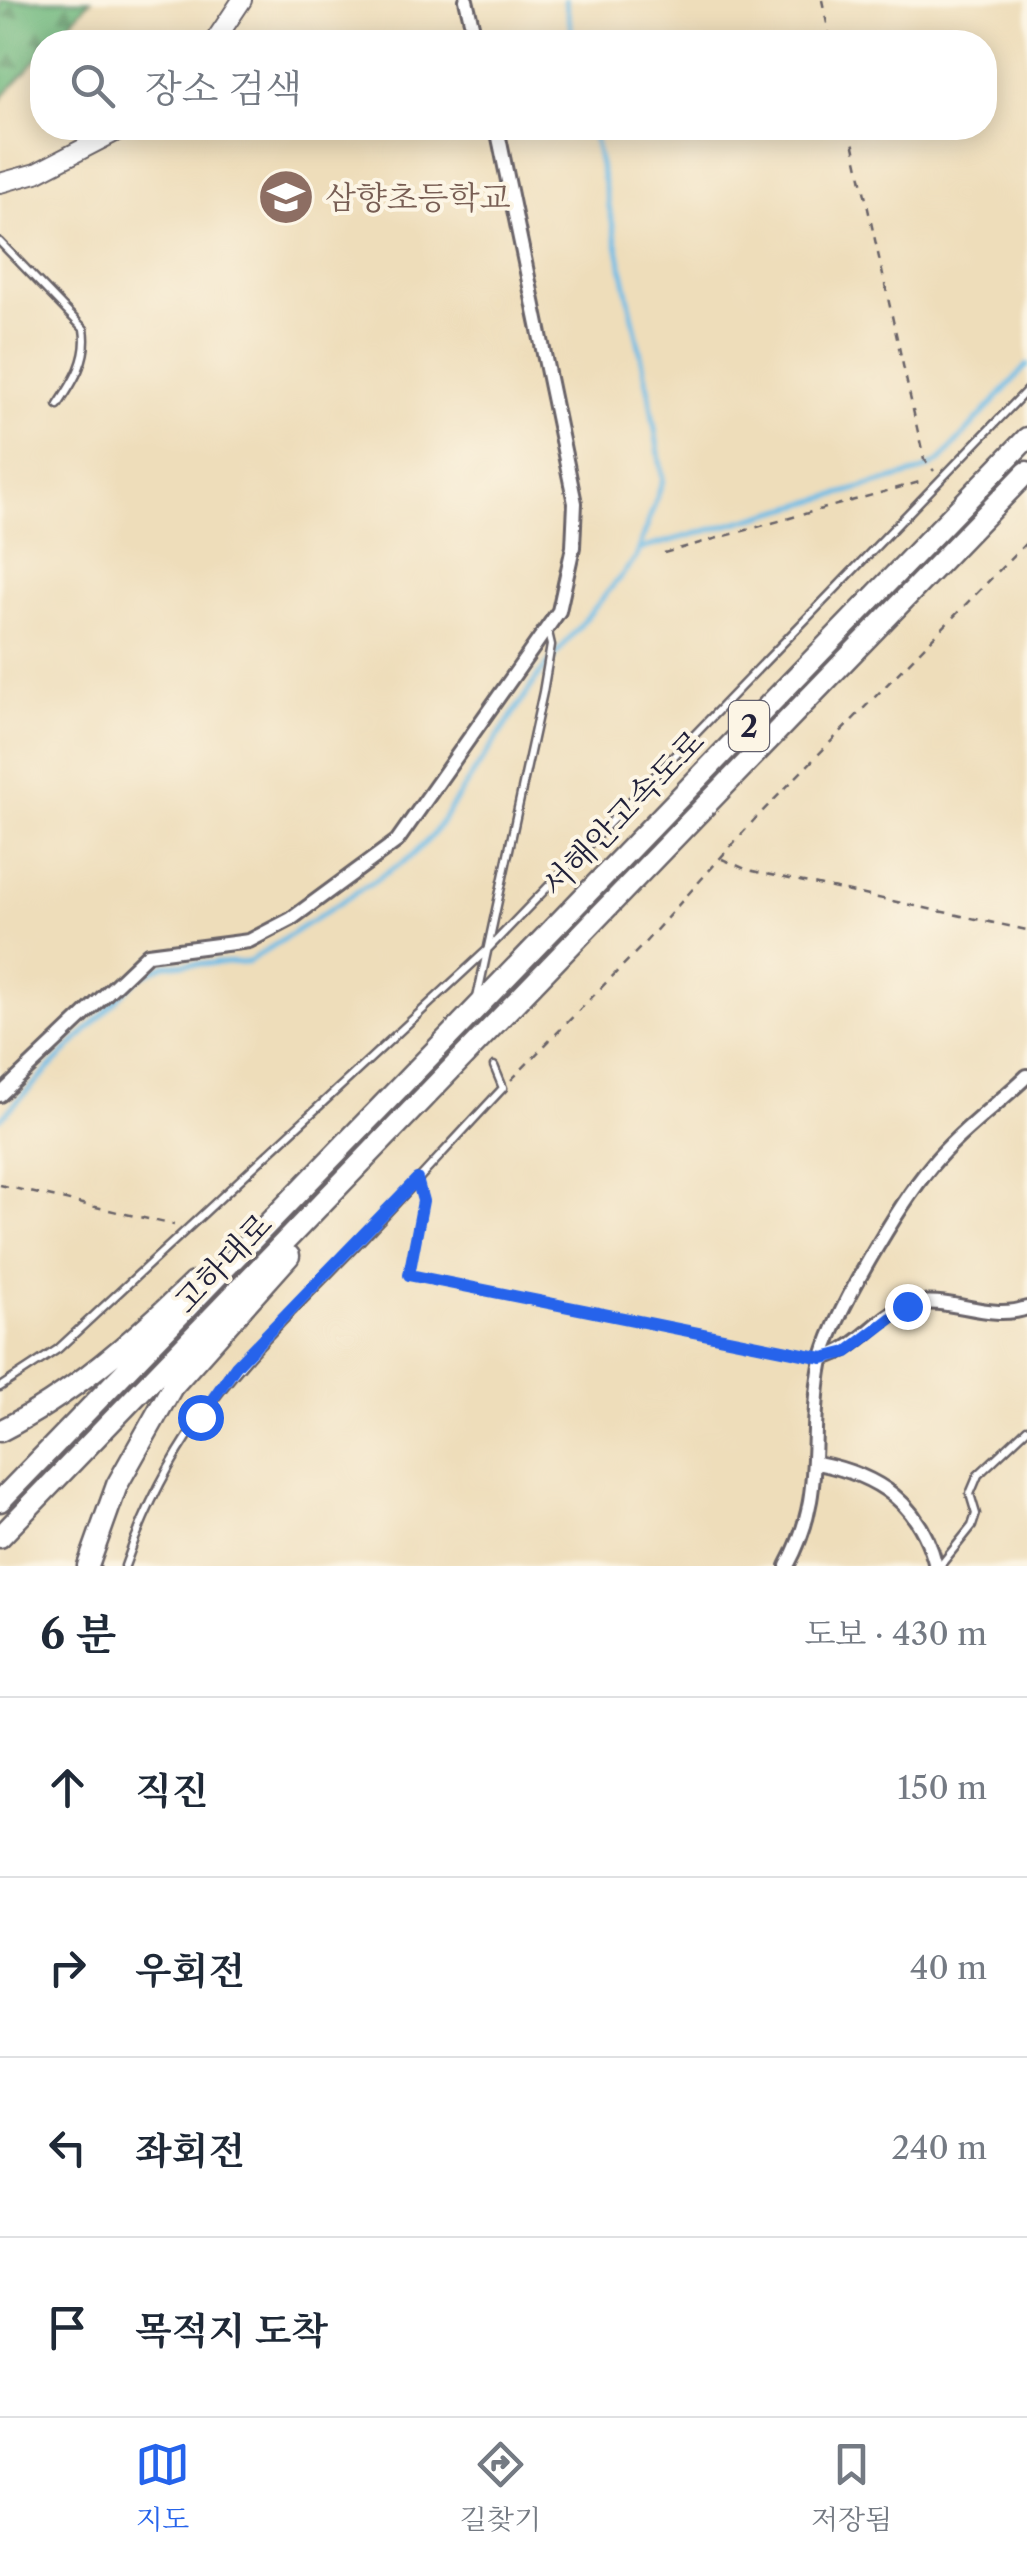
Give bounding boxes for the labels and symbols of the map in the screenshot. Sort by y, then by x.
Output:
school or university icon: 삼향초등학교 [256,167,316,227]
place label: 삼향초등학교 [325,178,511,217]
road number: 2 [729,701,769,751]
street label: 서해안고속도로 [534,722,712,904]
street label: 고하대로 [166,1205,280,1321]
route end [885,1284,931,1330]
route start [178,1395,224,1441]

